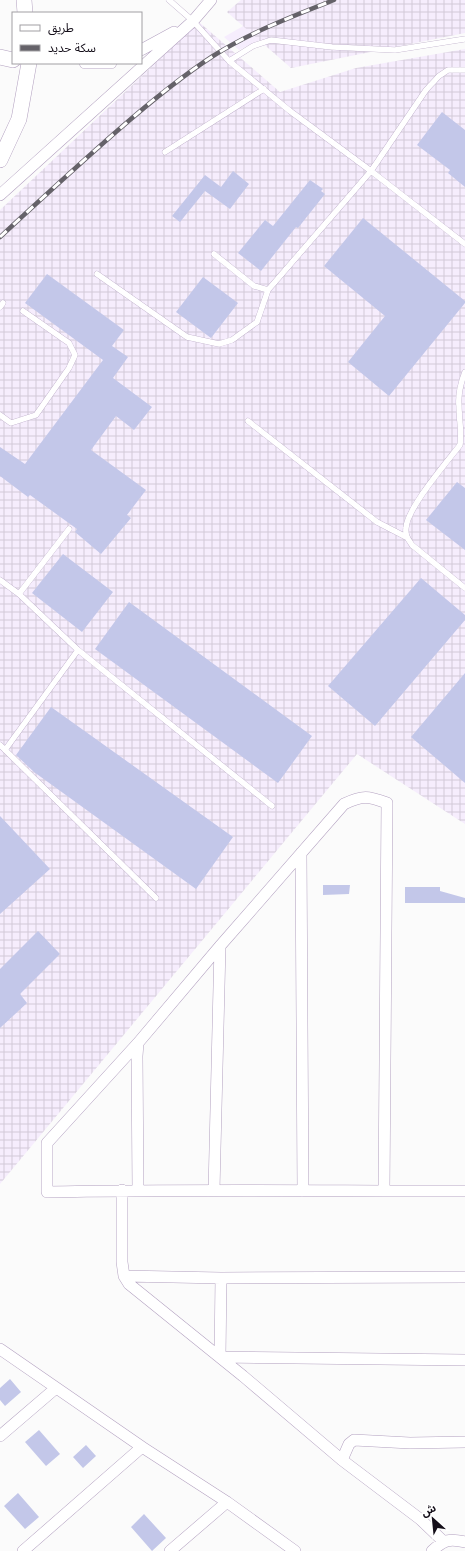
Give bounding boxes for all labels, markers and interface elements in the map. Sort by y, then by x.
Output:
legend [12,12,142,64]
text: طريق [48,19,74,36]
text: سكة حديد [48,39,96,56]
north arrow [413,1499,453,1539]
text: ش [418,1500,439,1521]

